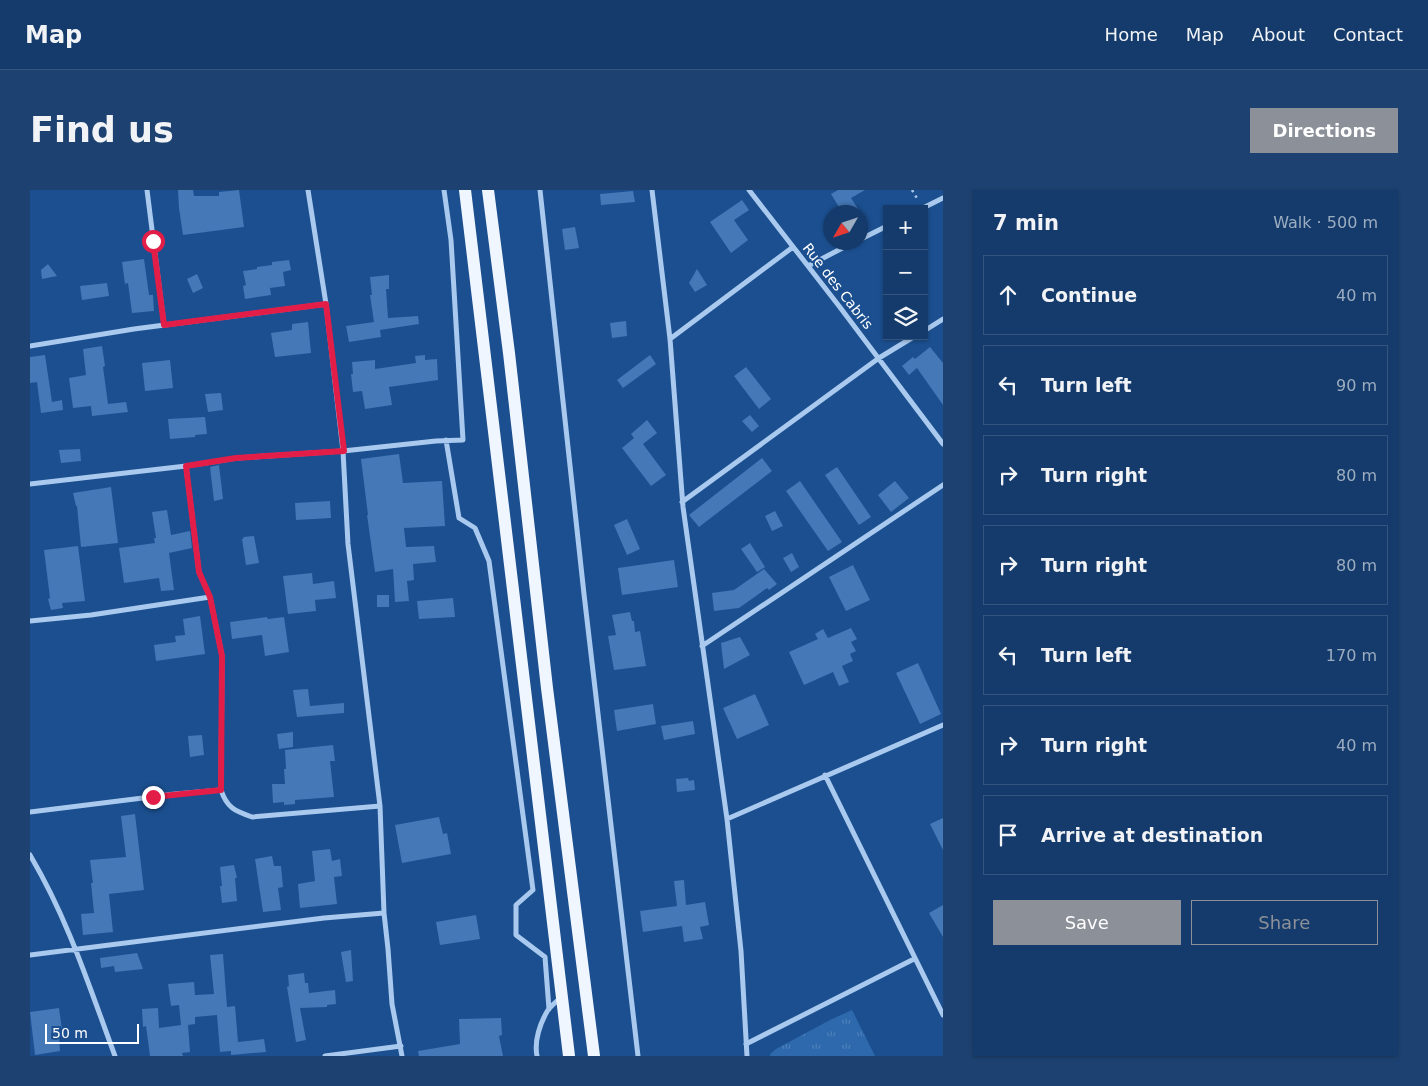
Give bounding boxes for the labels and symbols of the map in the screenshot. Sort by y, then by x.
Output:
north arrow [823,205,868,250]
route start [142,230,165,253]
street label: Rue des Cabris [800,240,876,332]
route end [142,786,165,809]
scale bar [45,1021,139,1044]

